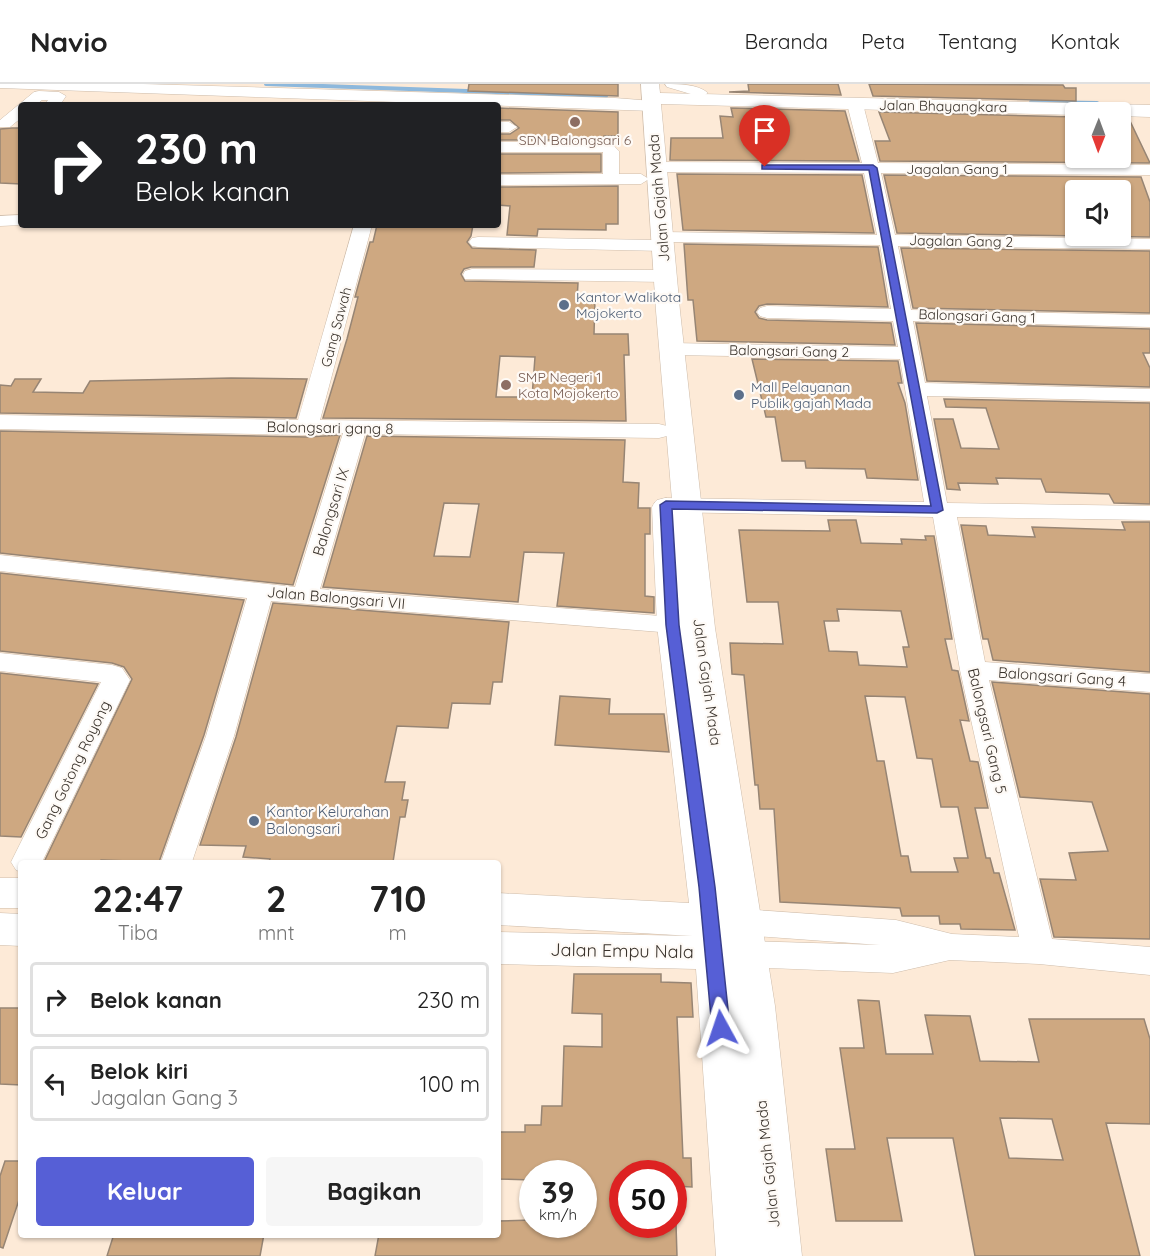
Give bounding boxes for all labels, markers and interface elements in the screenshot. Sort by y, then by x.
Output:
text: Navio [30,24,108,59]
text: Beranda [744,28,828,54]
text: Peta [861,28,905,54]
text: Tentang [938,28,1017,54]
text: Kontak [1050,28,1120,54]
street label: Jalan Bhayangkara [879,96,1007,116]
north arrow [1065,102,1131,168]
map controls [1065,102,1131,246]
pin [739,105,790,167]
icon: arrive [748,114,781,147]
marker: SDN Balongsari 6 [568,115,582,129]
text: 230 m [135,122,258,175]
icon: right [36,126,114,204]
place label: SDN Balongsari 6 [519,131,632,149]
street label: Jalan Gajah Mada [643,133,674,263]
street label: Jagalan Gang 1 [906,160,1008,178]
text: Belok kanan [135,174,290,208]
button: sound [1065,180,1131,246]
street label: Jagalan Gang 2 [909,231,1013,251]
street label: Gang Sawah [317,285,355,369]
place label: Kantor Walikota Mojokerto [576,288,681,322]
marker: Kantor Walikota Mojokerto [557,298,571,312]
street label: Balongsari Gang 1 [918,305,1036,327]
street label: Balongsari Gang 2 [729,341,849,361]
place label: SMP Negeri 1 Kota Mojokerto [518,368,619,402]
marker: SMP Negeri 1 Kota Mojokerto [499,378,513,392]
place label: Mall Pelayanan Publik gajah Mada [751,378,871,412]
marker: Mall Pelayanan Publik gajah Mada [732,388,746,402]
street label: Balongsari gang 8 [266,417,394,438]
street label: Balongsari IX [308,465,353,558]
street label: Jalan Balongsari VII [266,582,406,613]
street label: Jalan Gajah Mada [689,617,726,747]
street label: Balongsari Gang 4 [997,663,1127,690]
street label: Balongsari Gang 5 [964,666,1011,796]
street label: Gang Gotong Royong [31,697,114,842]
place label: Kantor Kelurahan Balongsari [266,802,389,838]
marker: Kantor Kelurahan Balongsari [247,814,261,828]
text: 22:47 [93,876,183,921]
text: 2 [266,876,286,921]
text: 710 [369,876,426,921]
text: Tiba [118,920,158,945]
text: mnt [258,920,294,945]
text: m [389,920,407,945]
street label: Jalan Empu Nala [550,938,694,963]
icon: right [39,983,72,1016]
text: Belok kanan [90,986,222,1014]
text: 230 m [417,986,480,1014]
position arrow [689,996,753,1060]
text: Belok kiri [90,1057,188,1085]
icon: left [39,1067,72,1100]
text: 100 m [420,1070,480,1098]
text: Jagalan Gang 3 [90,1085,238,1110]
street label: Jalan Gajah Mada [751,1099,784,1229]
button: Keluar [36,1157,254,1226]
button: Bagikan [266,1157,483,1226]
speed limit sign: 50 [609,1160,687,1238]
text: 39 [541,1173,575,1211]
text: km/h [539,1205,577,1224]

